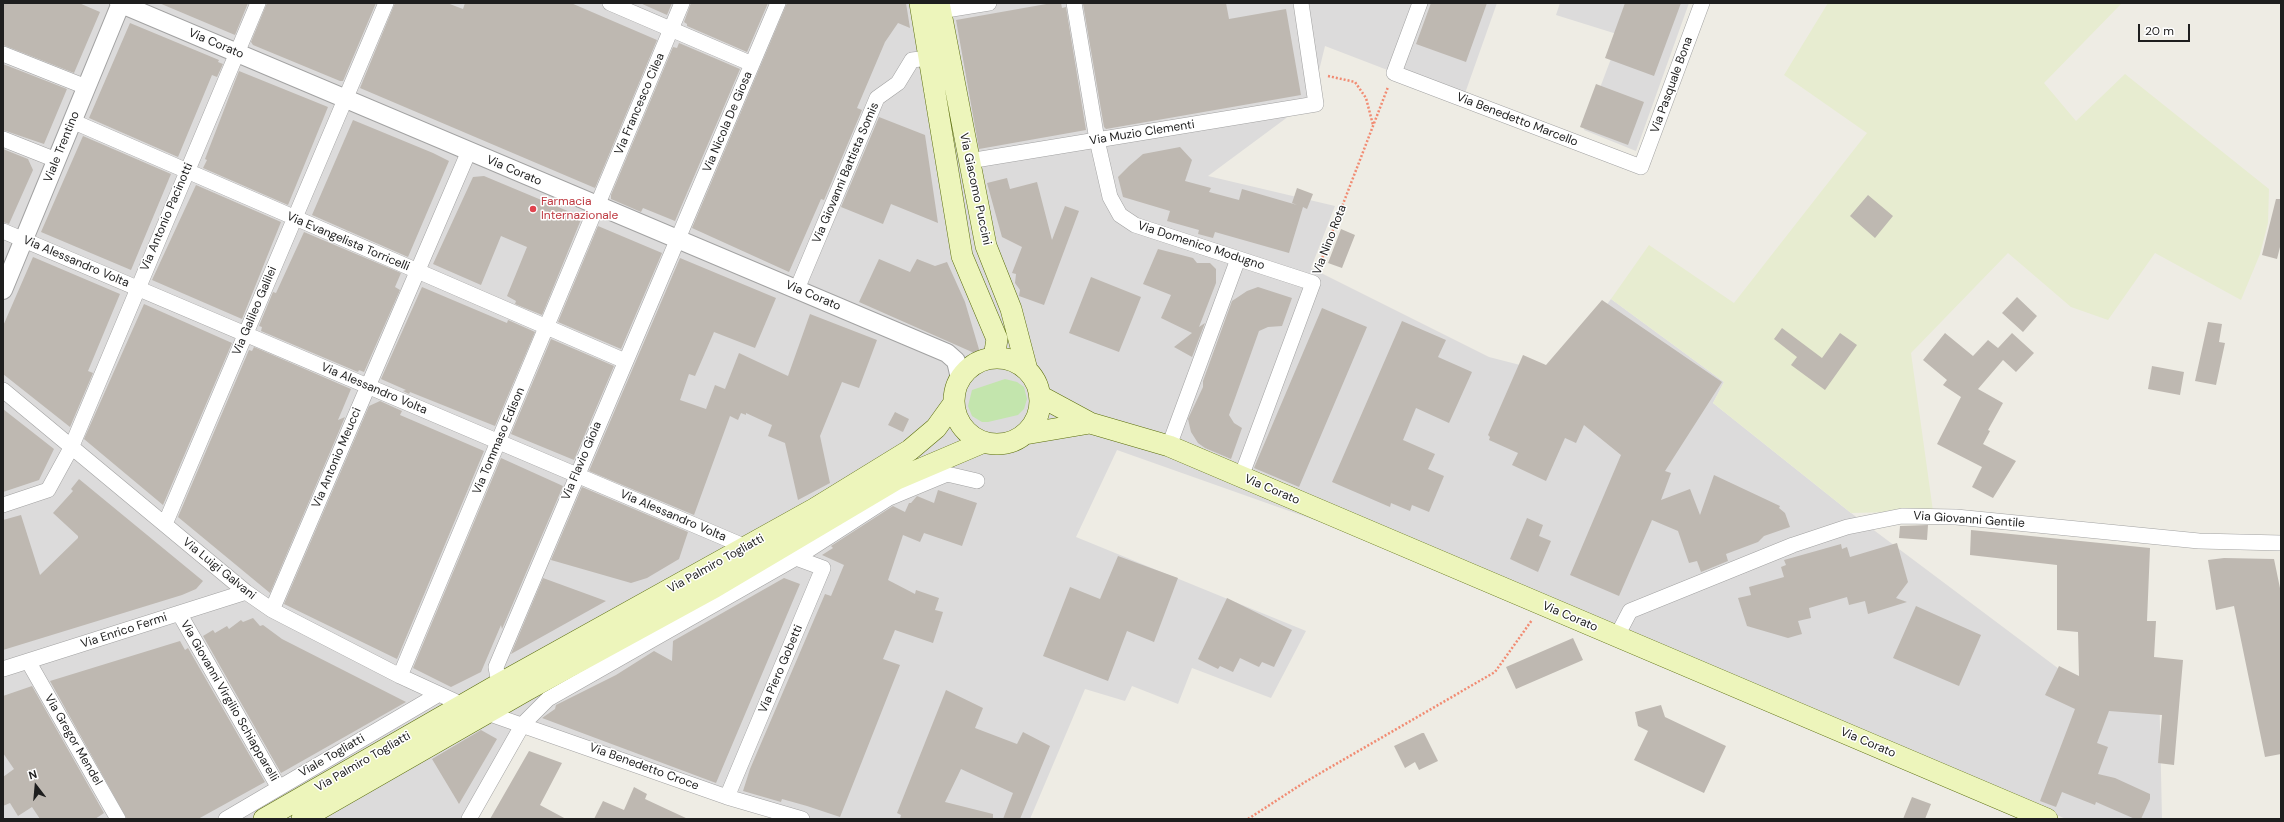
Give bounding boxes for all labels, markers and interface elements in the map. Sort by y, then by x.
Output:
scale bar [2140,16,2192,42]
text: 20 m [2145,23,2174,39]
street label: Via Corato [186,26,246,62]
street label: Via Pasquale Bona [1648,35,1696,135]
street label: Via Francesco Cilea [612,51,668,157]
street label: Via Nicola De Giosa [700,69,756,175]
street label: Via Benedetto Marcello [1454,90,1580,150]
street label: Via Giovanni Battista Somis [810,100,882,246]
street label: Viale Trentino [41,109,83,185]
street label: Via Muzio Clementi [1088,118,1196,148]
street label: Via Giacomo Puccini [956,132,994,246]
street label: Via Corato [484,153,544,189]
street label: Via Antonio Pacinotti [138,161,196,273]
place label: Farmacia Internazionale [541,195,618,223]
street label: Via Nino Rota [1310,203,1350,277]
marker: Farmacia Internazionale [528,204,538,214]
street label: Via Evangelista Torricelli [284,210,412,274]
street label: Via Domenico Modugno [1136,219,1266,273]
street label: Via Alessandro Volta [21,233,131,291]
street label: Via Galileo Galilei [230,264,280,358]
street label: Via Corato [783,278,843,314]
street label: Via Alessandro Volta [319,360,429,418]
street label: Via Tommaso Edison [470,385,528,497]
street label: Via Antonio Meucci [309,406,365,510]
street label: Via Flavio Gioia [559,420,605,502]
street label: Via Corato [1242,472,1302,508]
street label: Via Alessandro Volta [618,487,728,545]
street label: Via Giovanni Gentile [1913,509,2025,531]
street label: Via Palmiro Togliatti [665,532,767,596]
street label: Via Luigi Galvani [179,535,259,603]
street label: Via Corato [1540,599,1600,635]
street label: Via Enrico Fermi [79,610,169,652]
street label: Via Giovanni Virgilio Schiapparelli [177,618,281,784]
street label: Via Piero Gobetti [756,623,806,715]
street label: Via Gregor Mendel [41,692,105,788]
street label: Via Corato [1838,725,1898,761]
street label: Via Palmiro Togliatti [313,729,413,795]
street label: Viale Togliatti [297,731,367,781]
street label: Via Benedetto Croce [587,740,701,794]
north arrow [16,766,56,806]
text: N [27,767,38,782]

